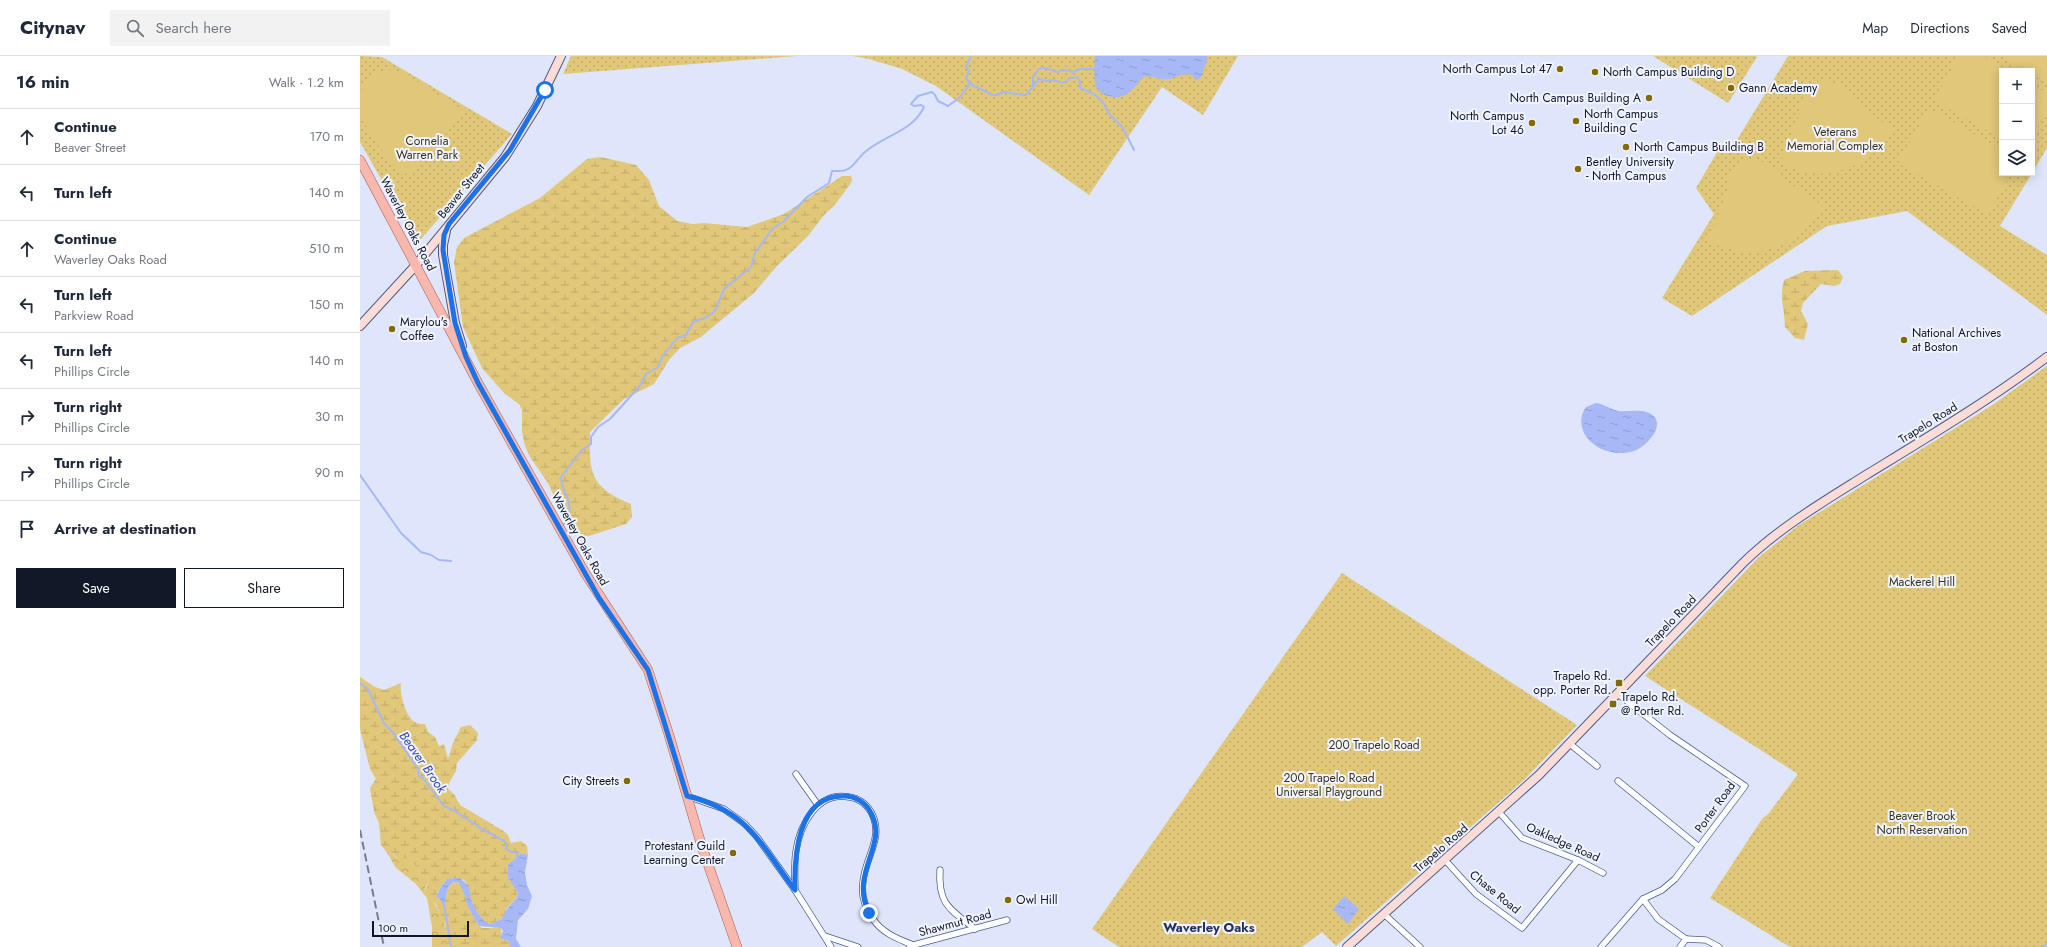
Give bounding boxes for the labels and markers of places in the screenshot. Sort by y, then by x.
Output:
place label: North Campus Lot 47 [1443,60,1553,78]
place label: North Campus Building D [1603,63,1734,81]
marker: North Campus Lot 47 [1555,64,1565,74]
marker: North Campus Building D [1590,67,1600,77]
place label: Gann Academy [1739,79,1818,97]
marker: Gann Academy [1726,83,1736,93]
place label: North Campus Building A [1510,89,1641,107]
marker: North Campus Building A [1644,93,1654,103]
place label: North Campus Building C [1584,105,1658,137]
place label: North Campus Lot 46 [1450,107,1524,139]
marker: North Campus Building C [1571,116,1581,126]
marker: North Campus Lot 46 [1527,118,1537,128]
place label: North Campus Building B [1634,138,1764,156]
marker: North Campus Building B [1621,142,1631,152]
place label: Bentley University - North Campus [1586,153,1675,185]
marker: Bentley University - North Campus [1573,164,1583,174]
place label: Marylou's Coffee [400,313,448,345]
marker: Marylou's Coffee [387,324,397,334]
place label: National Archives at Boston [1912,324,2001,356]
marker: National Archives at Boston [1899,335,1909,345]
place label: Trapelo Rd. opp. Porter Rd. [1533,667,1611,699]
marker: Trapelo Rd. opp. Porter Rd. [1614,678,1624,688]
place label: Trapelo Rd. @ Porter Rd. [1621,688,1685,720]
marker: Trapelo Rd. @ Porter Rd. [1608,699,1618,709]
place label: City Streets [562,772,619,790]
marker: City Streets [622,776,632,786]
place label: Protestant Guild Learning Center [643,837,726,869]
marker: Protestant Guild Learning Center [728,848,738,858]
place label: Owl Hill [1016,891,1057,909]
marker: Owl Hill [1003,895,1013,905]

